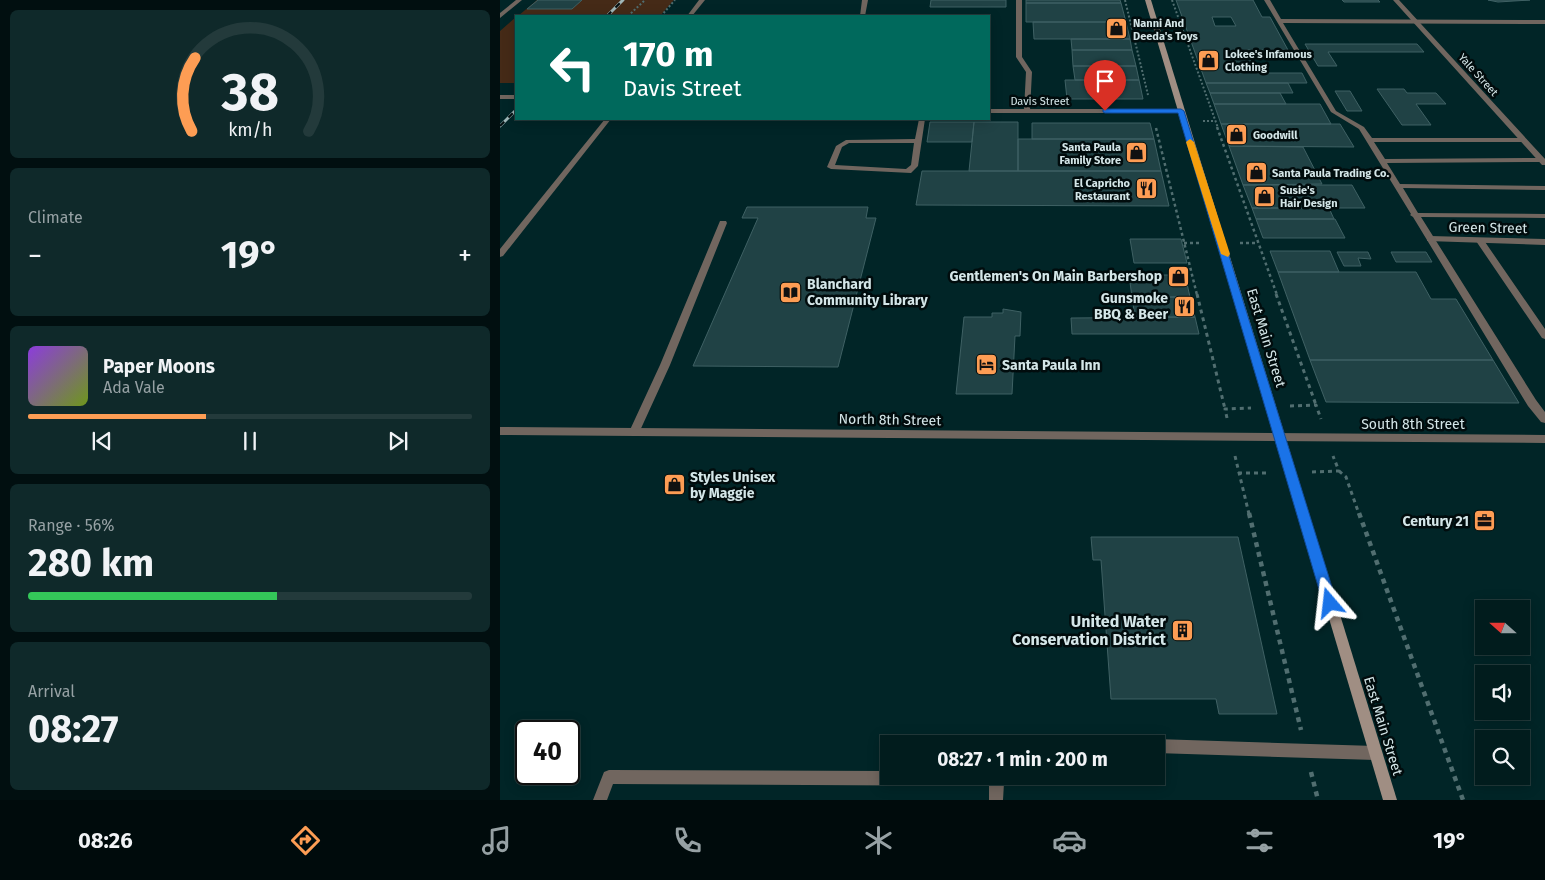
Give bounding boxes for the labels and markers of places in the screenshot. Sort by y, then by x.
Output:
shop icon: Nanni And Deeda's Toys [1105,17,1129,41]
place label: Nanni And Deeda's Toys [1133,17,1199,43]
shop icon: Lokee's Infamous Clothing [1197,48,1221,72]
place label: Lokee's Infamous Clothing [1225,48,1312,74]
pin [1084,60,1126,111]
shop icon: Goodwill [1225,123,1249,147]
place label: Goodwill [1253,129,1298,142]
place label: Santa Paula Family Store [1059,141,1121,167]
shop icon: Santa Paula Family Store [1125,141,1149,165]
shop icon: Santa Paula Trading Co. [1244,161,1268,185]
place label: Santa Paula Trading Co. [1272,167,1389,180]
place label: El Capricho Restaurant [1074,177,1131,203]
restaurant icon: El Capricho Restaurant [1134,177,1158,201]
shop icon: Susie's Hair Design [1252,184,1276,208]
place label: Susie's Hair Design [1280,184,1338,210]
shop icon: Gentlemen's On Main Barbershop [1166,264,1190,288]
place label: Gentlemen's On Main Barbershop [949,268,1162,285]
place label: Blanchard Community Library [807,276,928,309]
library icon: Blanchard Community Library [779,280,803,304]
place label: Gunsmoke BBQ & Beer [1094,290,1168,323]
restaurant icon: Gunsmoke BBQ & Beer [1172,294,1196,318]
hotel icon: Santa Paula Inn [974,353,998,377]
place label: Santa Paula Inn [1002,357,1101,374]
place label: Styles Unisex by Maggie [690,469,776,502]
shop icon: Styles Unisex by Maggie [662,473,686,497]
office icon: Century 21 [1473,509,1497,533]
place label: Century 21 [1402,513,1469,530]
place label: United Water Conservation District [1012,612,1167,649]
building icon: United Water Conservation District [1170,618,1194,642]

